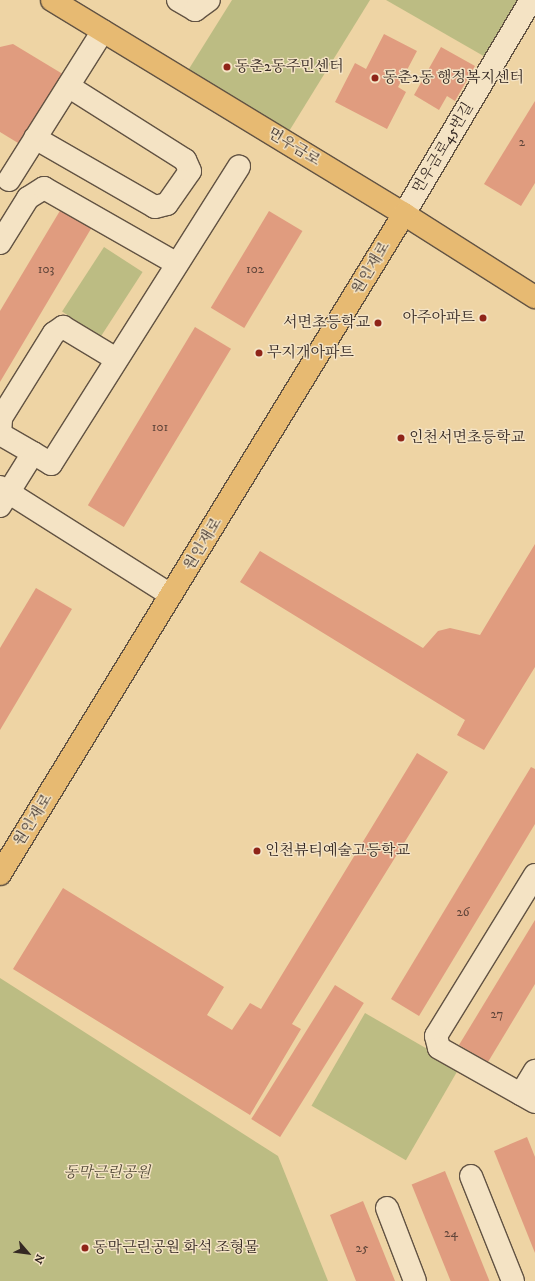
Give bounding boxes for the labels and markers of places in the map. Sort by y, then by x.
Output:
place label: 동춘2동주민센터 [235,58,344,76]
marker: 동춘2동주민센터 [222,62,232,72]
place label: 동춘2동 행정복지센터 [383,69,524,87]
marker: 동춘2동 행정복지센터 [370,73,380,83]
place label: 아주아파트 [403,309,475,327]
marker: 아주아파트 [478,313,488,323]
place label: 서면초등학교 [283,314,370,332]
marker: 서면초등학교 [373,318,383,328]
place label: 무지개아파트 [267,344,354,362]
marker: 무지개아파트 [254,348,264,358]
place label: 인천서면초등학교 [409,429,525,447]
marker: 인천서면초등학교 [396,433,406,443]
place label: 인천뷰티예술고등학교 [265,842,410,860]
marker: 인천뷰티예술고등학교 [252,846,262,856]
place label: 동막근린공원 화석 조형물 [93,1239,259,1257]
marker: 동막근린공원 화석 조형물 [80,1243,90,1253]

